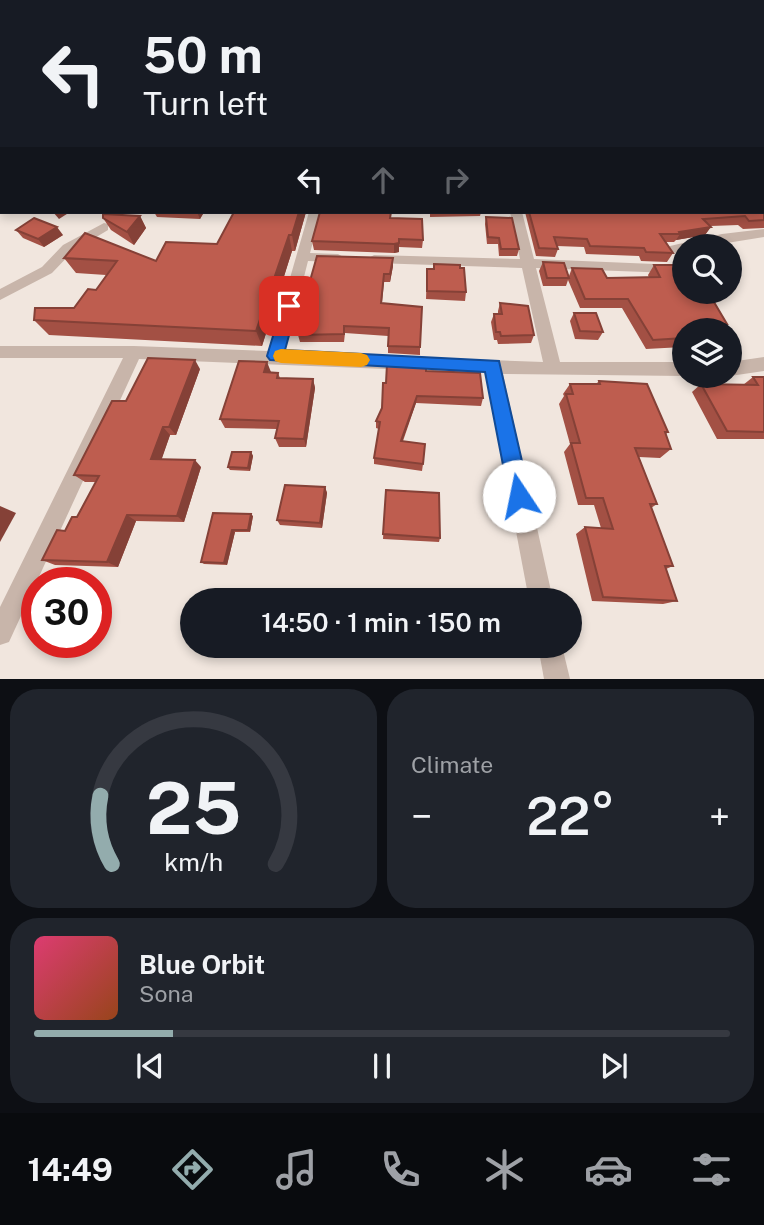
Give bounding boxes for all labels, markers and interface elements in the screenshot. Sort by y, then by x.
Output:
text: 50 m [143,26,263,84]
icon: left [28,28,119,119]
text: Turn left [143,85,268,122]
icon: left [291,161,329,199]
icon: ahead [364,161,402,199]
icon: right [437,161,475,199]
map controls [672,234,742,388]
button: search [672,234,742,304]
pin [259,276,319,336]
icon: arrive [270,287,308,325]
button: layers [672,318,742,388]
position arrow [482,459,556,533]
speed limit sign: 30 [21,567,112,658]
text: 14:50 · 1 min · 150 m [261,607,501,638]
text: Climate [411,751,493,778]
text: 25 [146,766,241,851]
text: 22° [526,786,615,847]
text: − [411,794,432,839]
text: + [709,794,730,839]
text: km/h [164,847,223,877]
text: Blue Orbit [139,949,265,980]
text: Sona [139,980,193,1007]
icon: previous [131,1047,169,1085]
icon: pause [363,1047,401,1085]
icon: next [595,1047,633,1085]
icon: directions [168,1145,217,1194]
icon: music [272,1145,321,1194]
icon: phone [376,1145,425,1194]
icon: climate [480,1145,529,1194]
icon: car [584,1145,633,1194]
icon: filters [687,1145,736,1194]
text: 14:49 [27,1151,113,1188]

